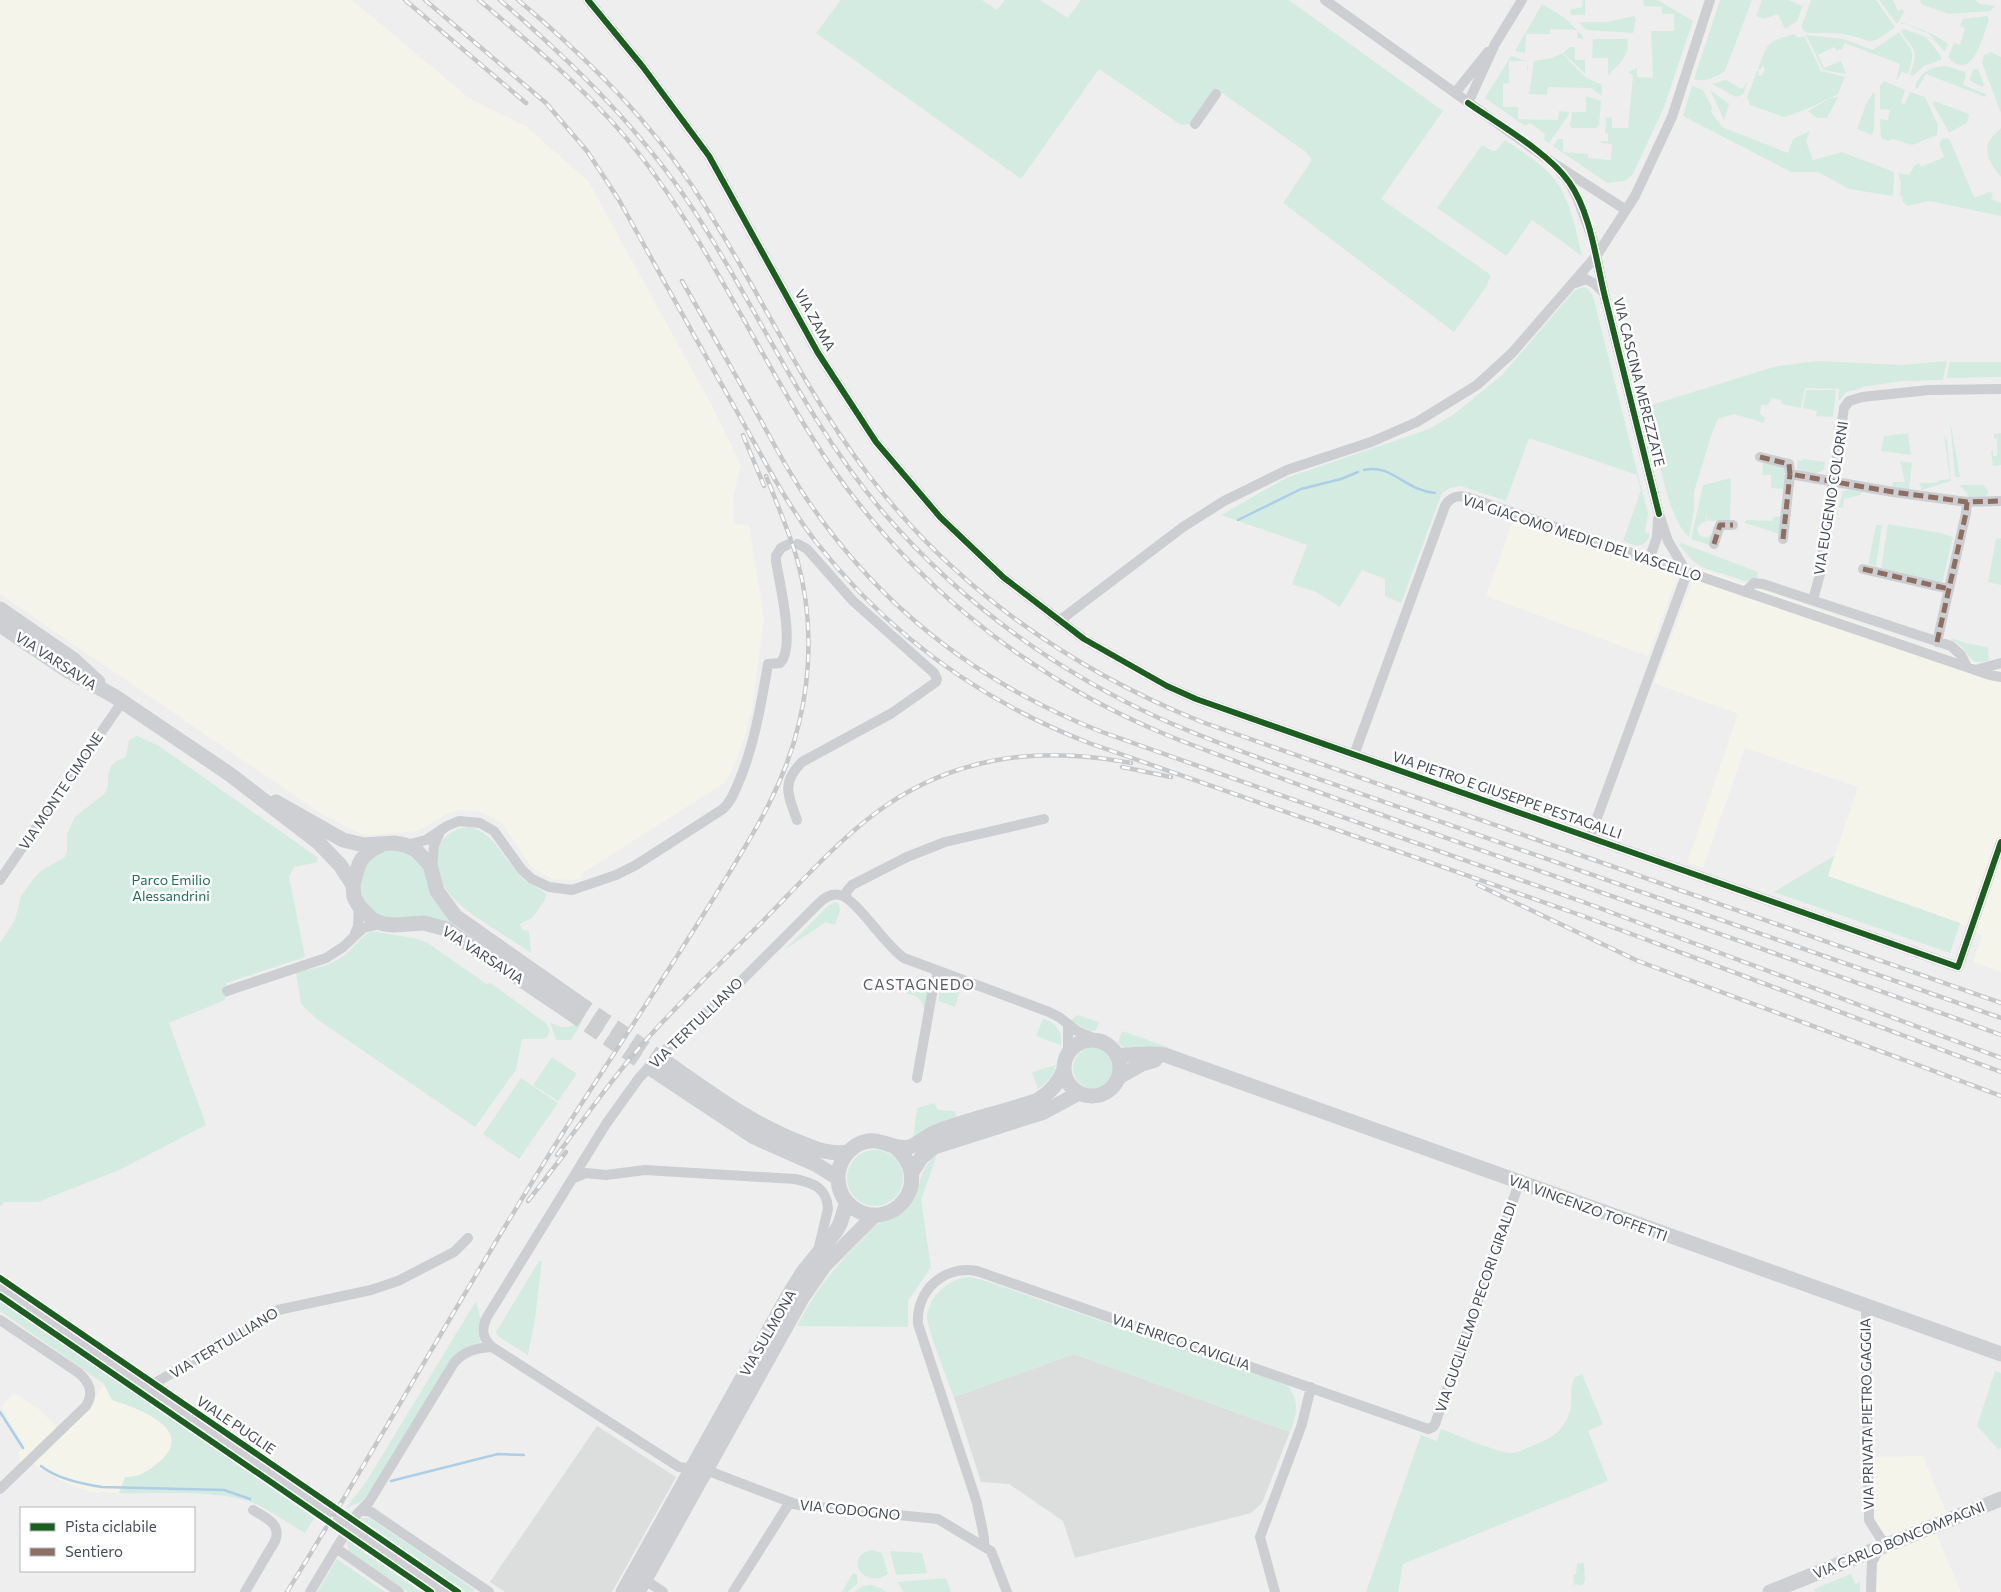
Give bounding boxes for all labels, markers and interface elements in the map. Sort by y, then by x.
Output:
street label: VIA ZAMA [792,286,840,354]
street label: VIA CASCINA MEREZZATE [1610,296,1669,468]
street label: VIA EUGENIO COLORNI [1810,420,1851,576]
street label: VIA GIACOMO MEDICI DEL VASCELLO [1460,491,1704,584]
street label: VIA VARSAVIA [12,628,100,693]
street label: VIA MONTE CIMONE [15,729,106,853]
street label: VIA PIETRO E GIUSEPPE PESTAGALLI [1390,747,1624,842]
park label: Parco Emilio Alessandrini [131,871,211,904]
street label: VIA VARSAVIA [439,922,527,987]
street label: VIA TERTULLIANO [645,974,746,1071]
district label: CASTAGNEDO [863,975,975,993]
street label: VIA VINCENZO TOFFETTI [1506,1171,1670,1244]
street label: VIA GUGLIELMO PECORI GIRALDI [1431,1199,1520,1414]
street label: VIA SULMONA [736,1286,799,1379]
street label: VIA TERTULLIANO [167,1304,281,1382]
street label: VIA ENRICO CAVIGLIA [1110,1310,1253,1373]
street label: VIA PRIVATA PIETRO GAGGIA [1856,1318,1877,1510]
street label: VIALE PUGLIE [194,1392,279,1457]
street label: VIA CODOGNO [799,1496,901,1523]
street label: VIA CARLO BONCOMPAGNI [1811,1497,1987,1582]
legend [20,1507,195,1572]
text: Pista ciclabile [65,1517,157,1535]
text: Sentiero [65,1542,123,1560]

